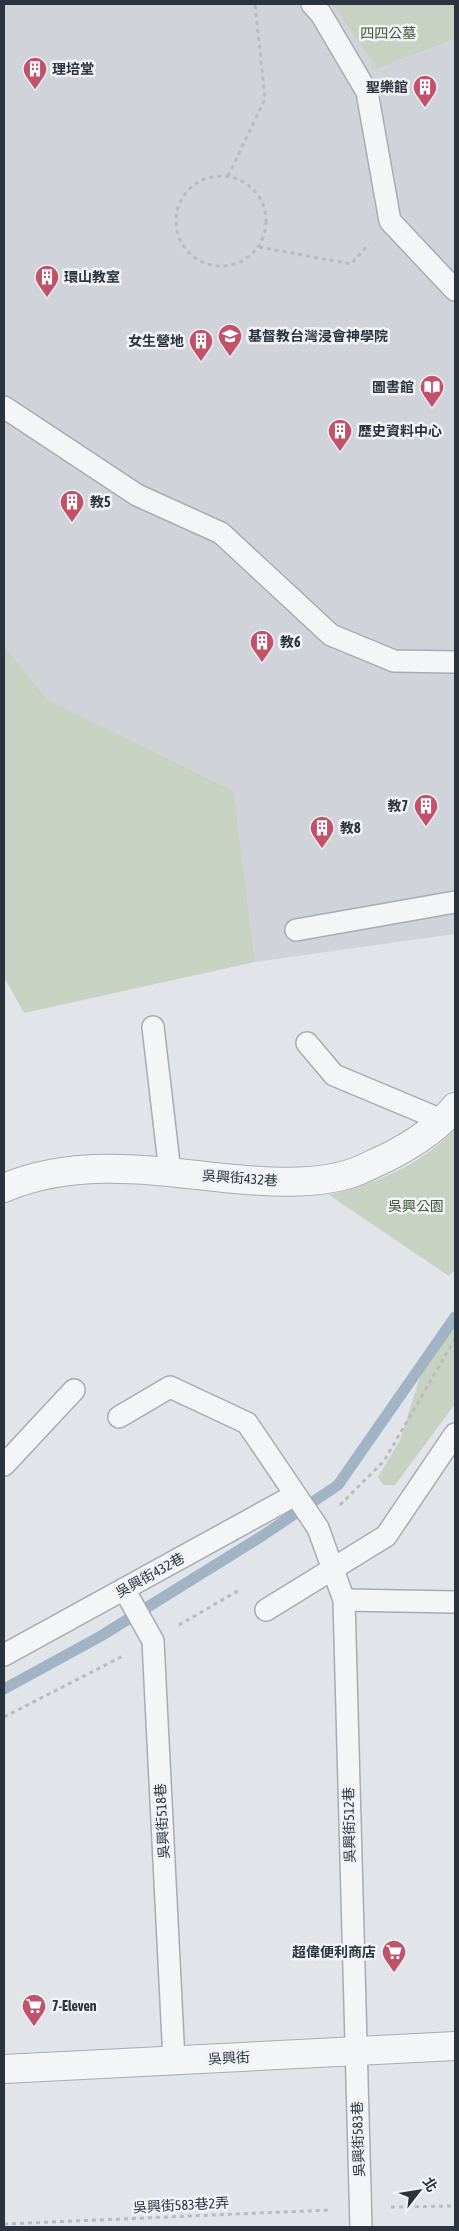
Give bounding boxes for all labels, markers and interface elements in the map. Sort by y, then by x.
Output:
park label: 四四公墓 [360,25,416,41]
building icon: 理培堂 [22,56,48,90]
place label: 理培堂 [52,61,94,77]
building icon: 聖樂館 [412,74,438,108]
place label: 聖樂館 [366,79,408,95]
building icon: 環山教室 [34,264,60,298]
place label: 環山教室 [64,269,120,285]
school or university icon: 基督教台灣浸會神學院 [217,323,243,357]
building icon: 女生營地 [188,328,214,362]
place label: 基督教台灣浸會神學院 [248,328,388,344]
place label: 女生營地 [128,333,184,349]
library icon: 圖書館 [419,374,445,408]
place label: 圖書館 [372,379,414,395]
building icon: 歷史資料中心 [327,418,353,452]
place label: 歷史資料中心 [358,423,442,439]
building icon: 教5 [59,489,85,523]
place label: 教5 [90,494,111,510]
building icon: 教6 [249,629,275,663]
place label: 教6 [280,634,301,650]
building icon: 教7 [413,793,439,827]
place label: 教7 [387,798,408,814]
building icon: 教8 [309,815,335,849]
place label: 教8 [340,820,361,836]
street label: 吳興街432巷 [202,1167,278,1189]
park label: 吳興公園 [388,1198,444,1214]
street label: 吳興街432巷 [113,1550,187,1600]
street label: 吳興街518巷 [152,1783,172,1859]
street label: 吳興街512巷 [340,1787,358,1863]
supermarket icon: 超偉便利商店 [381,1939,407,1973]
place label: 超偉便利商店 [292,1944,376,1960]
supermarket icon: 7-Eleven [21,1993,47,2027]
place label: 7-Eleven [52,1998,97,2014]
street label: 吳興街 [208,2049,250,2067]
street label: 吳興街583巷 [349,2101,367,2177]
north arrow [394,2166,444,2216]
text: 北 [420,2174,441,2194]
street label: 吳興街583巷2弄 [132,2194,230,2216]

